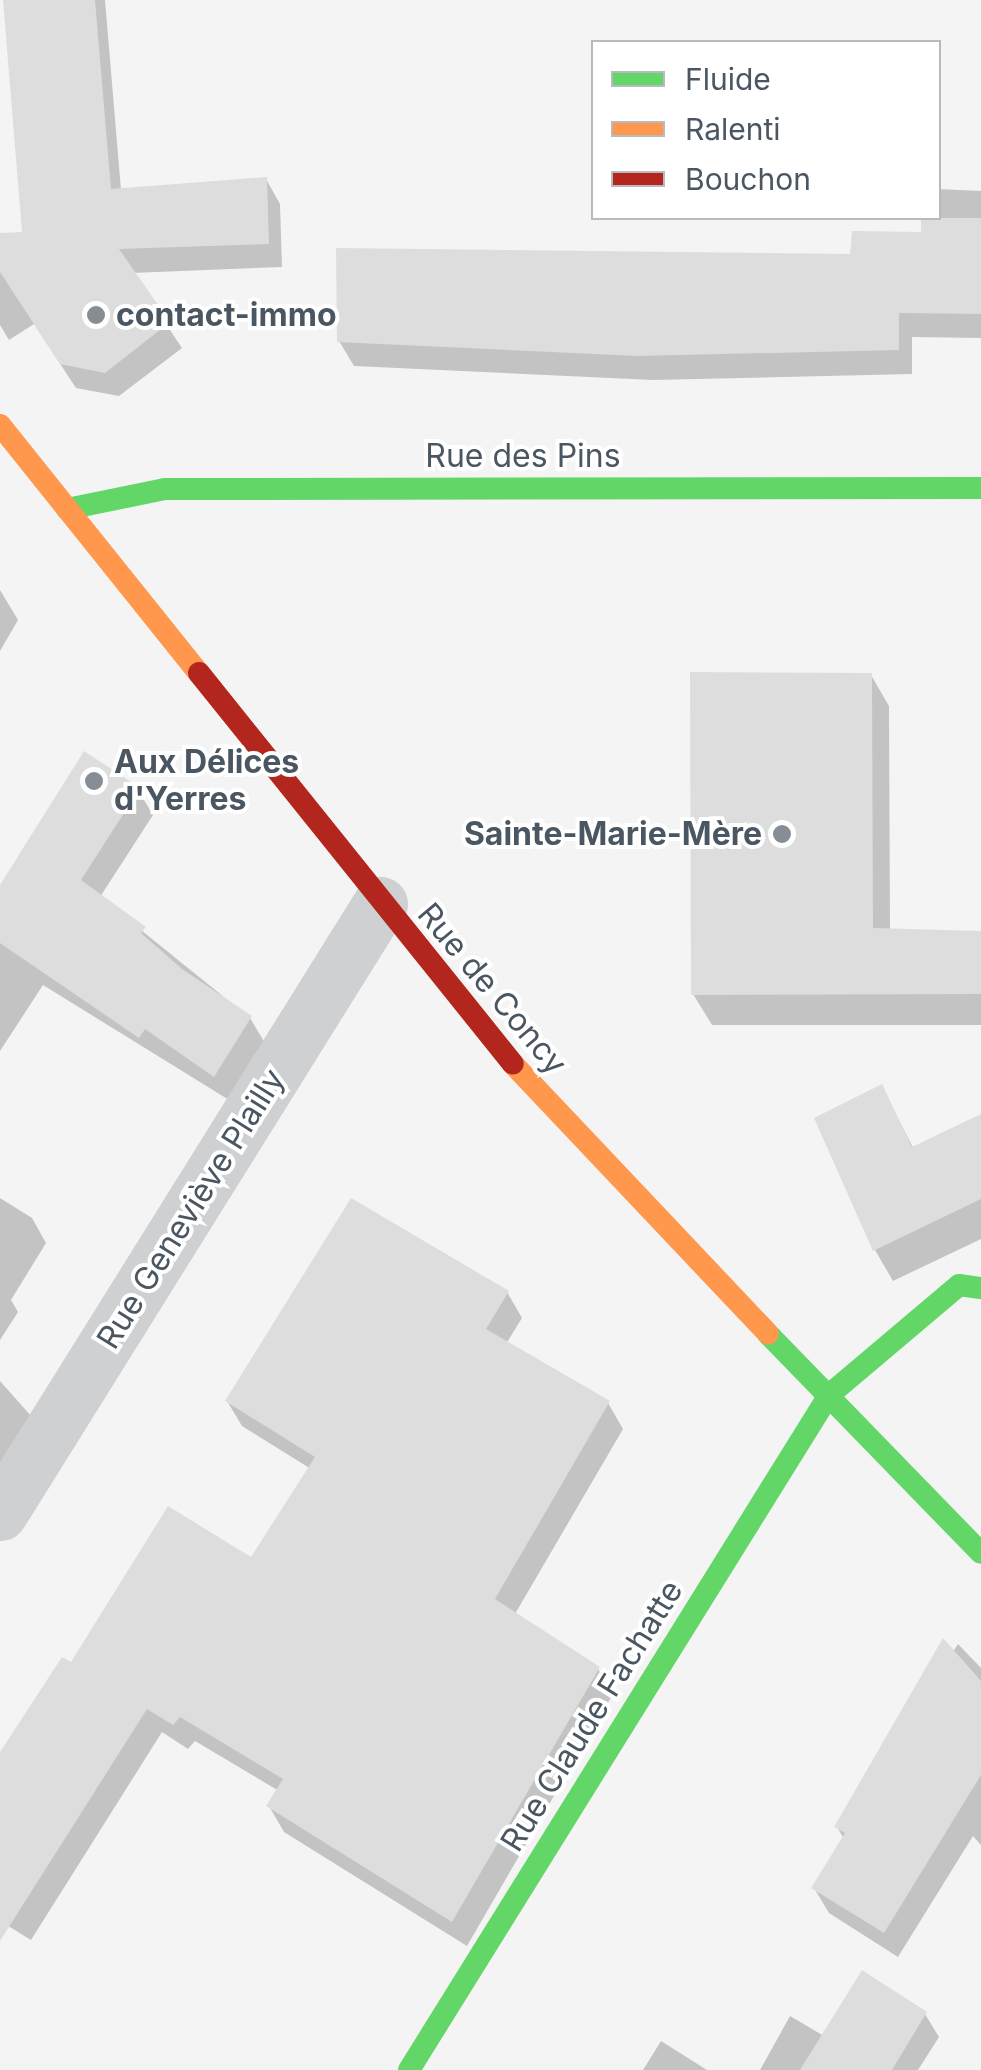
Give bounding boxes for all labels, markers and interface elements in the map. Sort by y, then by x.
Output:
legend [591,40,941,220]
text: Fluide [685,61,771,97]
text: Ralenti [685,111,781,147]
text: Bouchon [685,161,811,197]
place label: contact-immo [116,296,337,334]
marker: contact-immo [85,304,107,326]
street label: Rue des Pins [425,437,621,475]
place label: Aux Délices d'Yerres [114,744,299,819]
marker: Aux Délices d'Yerres [83,770,105,792]
place label: Sainte-Marie-Mère [464,815,762,853]
marker: Sainte-Marie-Mère [771,823,793,845]
street label: Rue de Concy [409,896,575,1082]
street label: Rue Geneviève Plailly [89,1062,293,1356]
street label: Rue Claude Fachatte [493,1573,691,1859]

